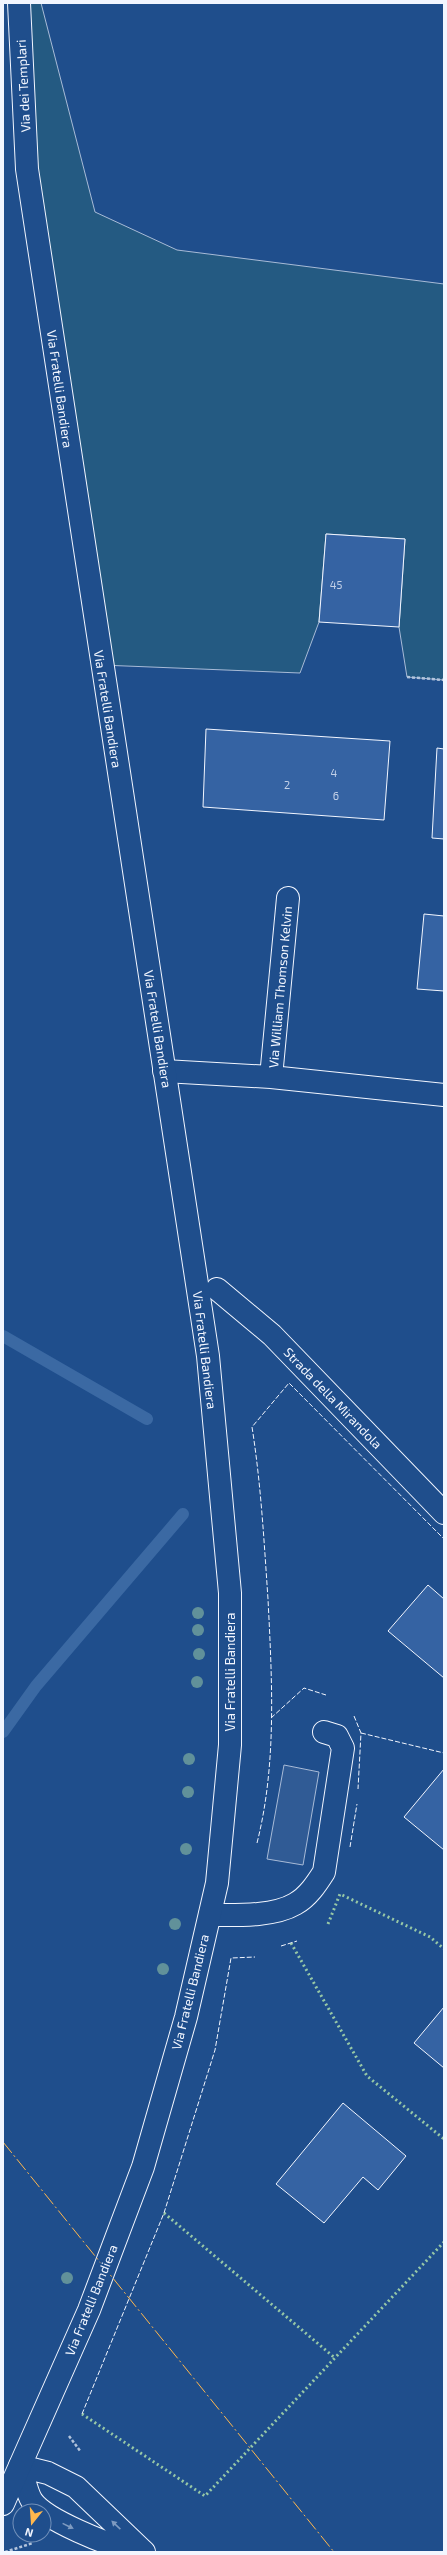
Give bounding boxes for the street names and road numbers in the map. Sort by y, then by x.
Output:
street label: Via dei Templari [13,39,33,133]
street label: Via Fratelli Bandiera [44,329,76,449]
street label: Via Fratelli Bandiera [91,649,125,769]
street label: Via William Thomson Kelvin [265,905,295,1069]
street label: Via Fratelli Bandiera [141,969,175,1089]
street label: Via Fratelli Bandiera [190,1290,220,1410]
street label: Strada della Mirandola [281,1344,385,1452]
street label: Via Fratelli Bandiera [222,1613,238,1731]
street label: Via Fratelli Bandiera [168,1932,212,2052]
street label: Via Fratelli Bandiera [61,2242,121,2358]

